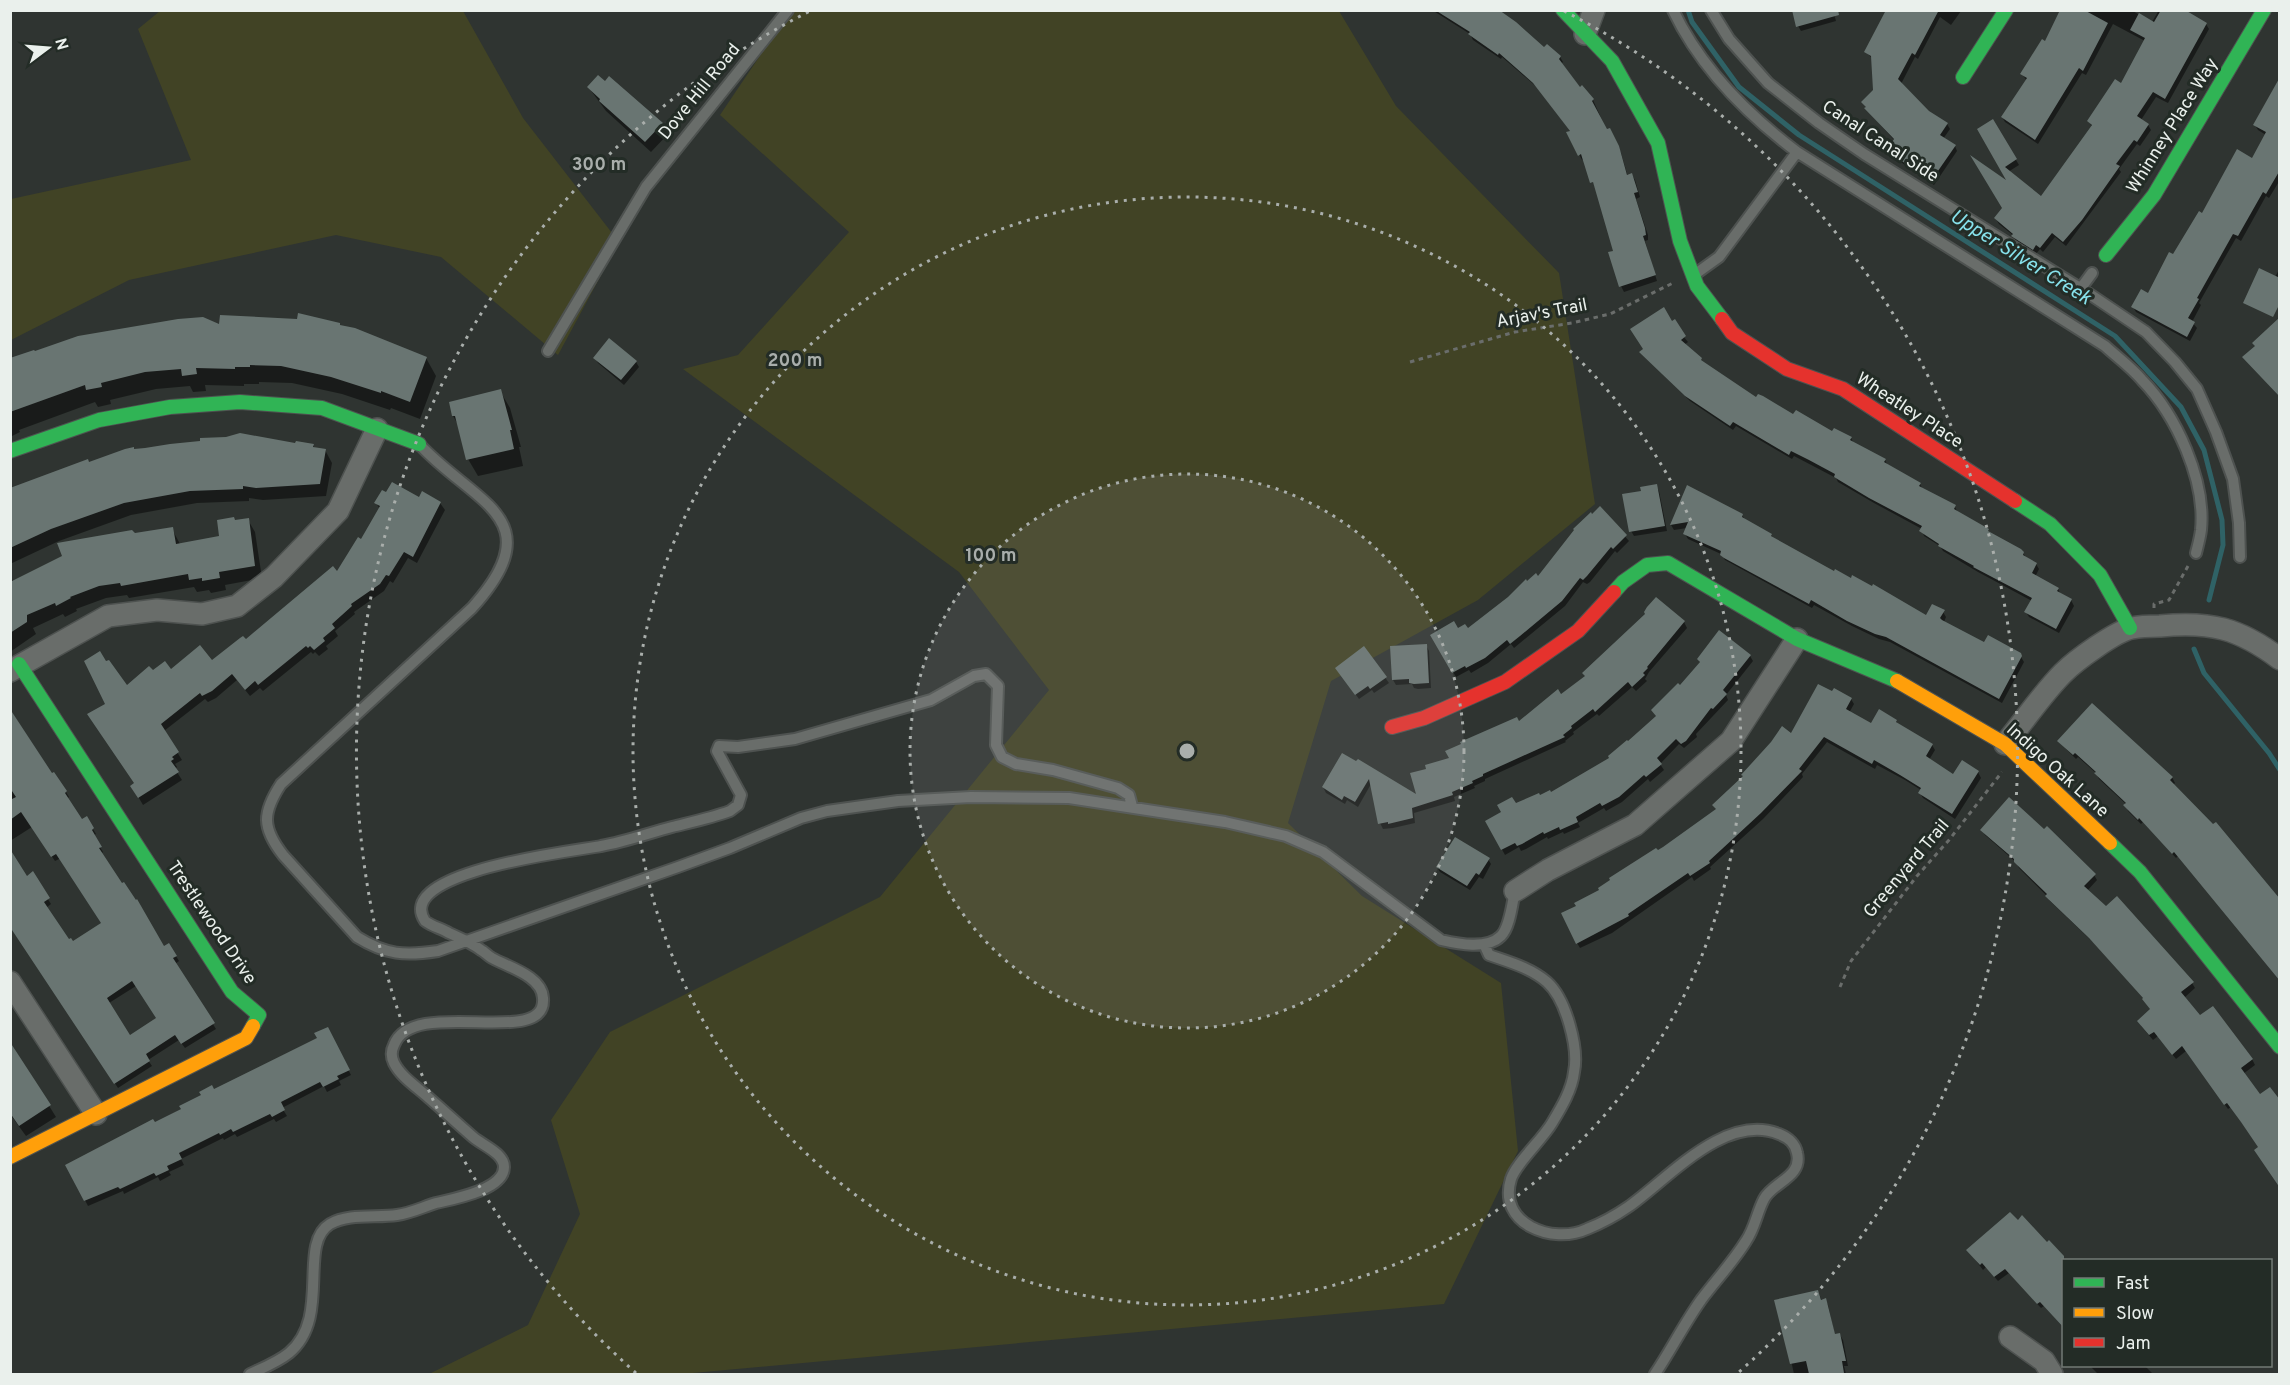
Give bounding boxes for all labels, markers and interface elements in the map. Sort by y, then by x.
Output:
north arrow [18,18,78,78]
text: N [49,36,72,53]
street label: Dove Hill Road [654,39,746,145]
street label: Whinney Place Way [2122,54,2224,198]
street label: Canal Canal Side [1817,96,1943,188]
text: 300 m [572,154,626,177]
water label: Upper Silver Creek [1945,204,2096,312]
street label: Arjav's Trail [1494,294,1590,334]
text: 200 m [767,350,823,373]
street label: Wheatley Place [1851,368,1967,454]
text: 100 m [965,545,1017,568]
street label: Indigo Oak Lane [2001,719,2113,823]
centre of rings [1177,741,1197,761]
street label: Greenyard Trail [1859,815,1955,923]
street label: Trestlewood Drive [161,857,261,989]
legend [2062,1259,2272,1367]
text: Fast [2116,1273,2149,1296]
text: Slow [2116,1303,2154,1326]
text: Jam [2116,1333,2151,1356]

